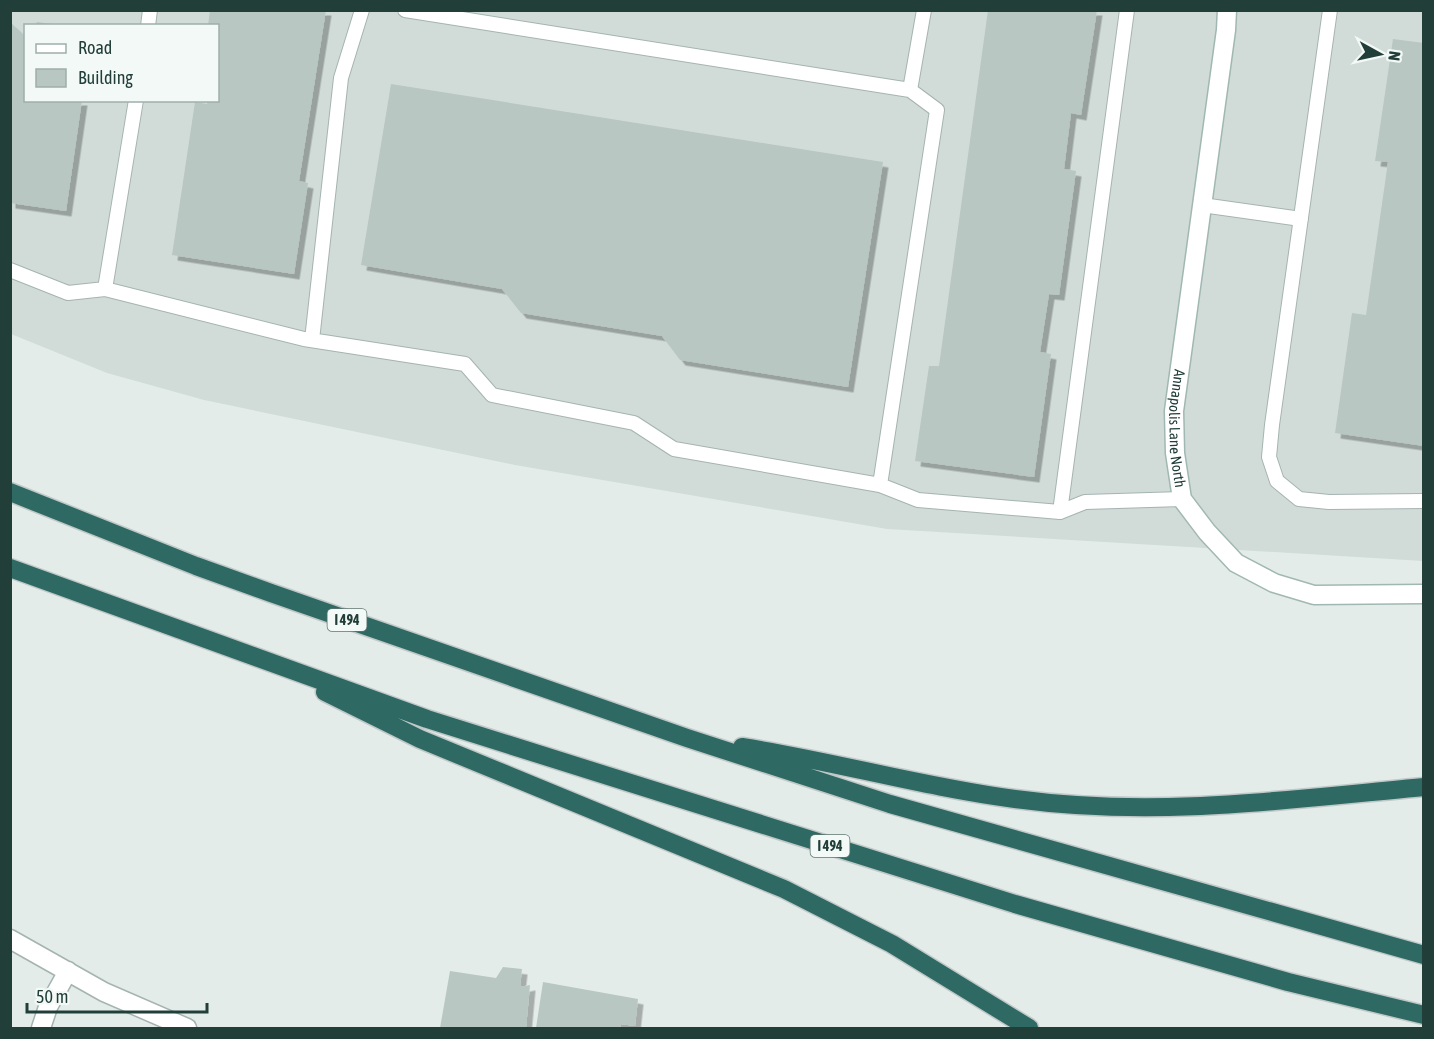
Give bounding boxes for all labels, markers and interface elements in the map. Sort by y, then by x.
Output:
legend [24,24,219,102]
north arrow [1350,24,1410,84]
text: Road [78,37,112,58]
text: N [1385,50,1404,62]
text: Building [78,67,133,88]
street label: Annapolis Lane North [1166,368,1189,489]
road number: I 494 [328,609,366,631]
road number: I 494 [810,835,850,857]
scale bar [27,976,207,1014]
text: 50 m [36,986,68,1007]

